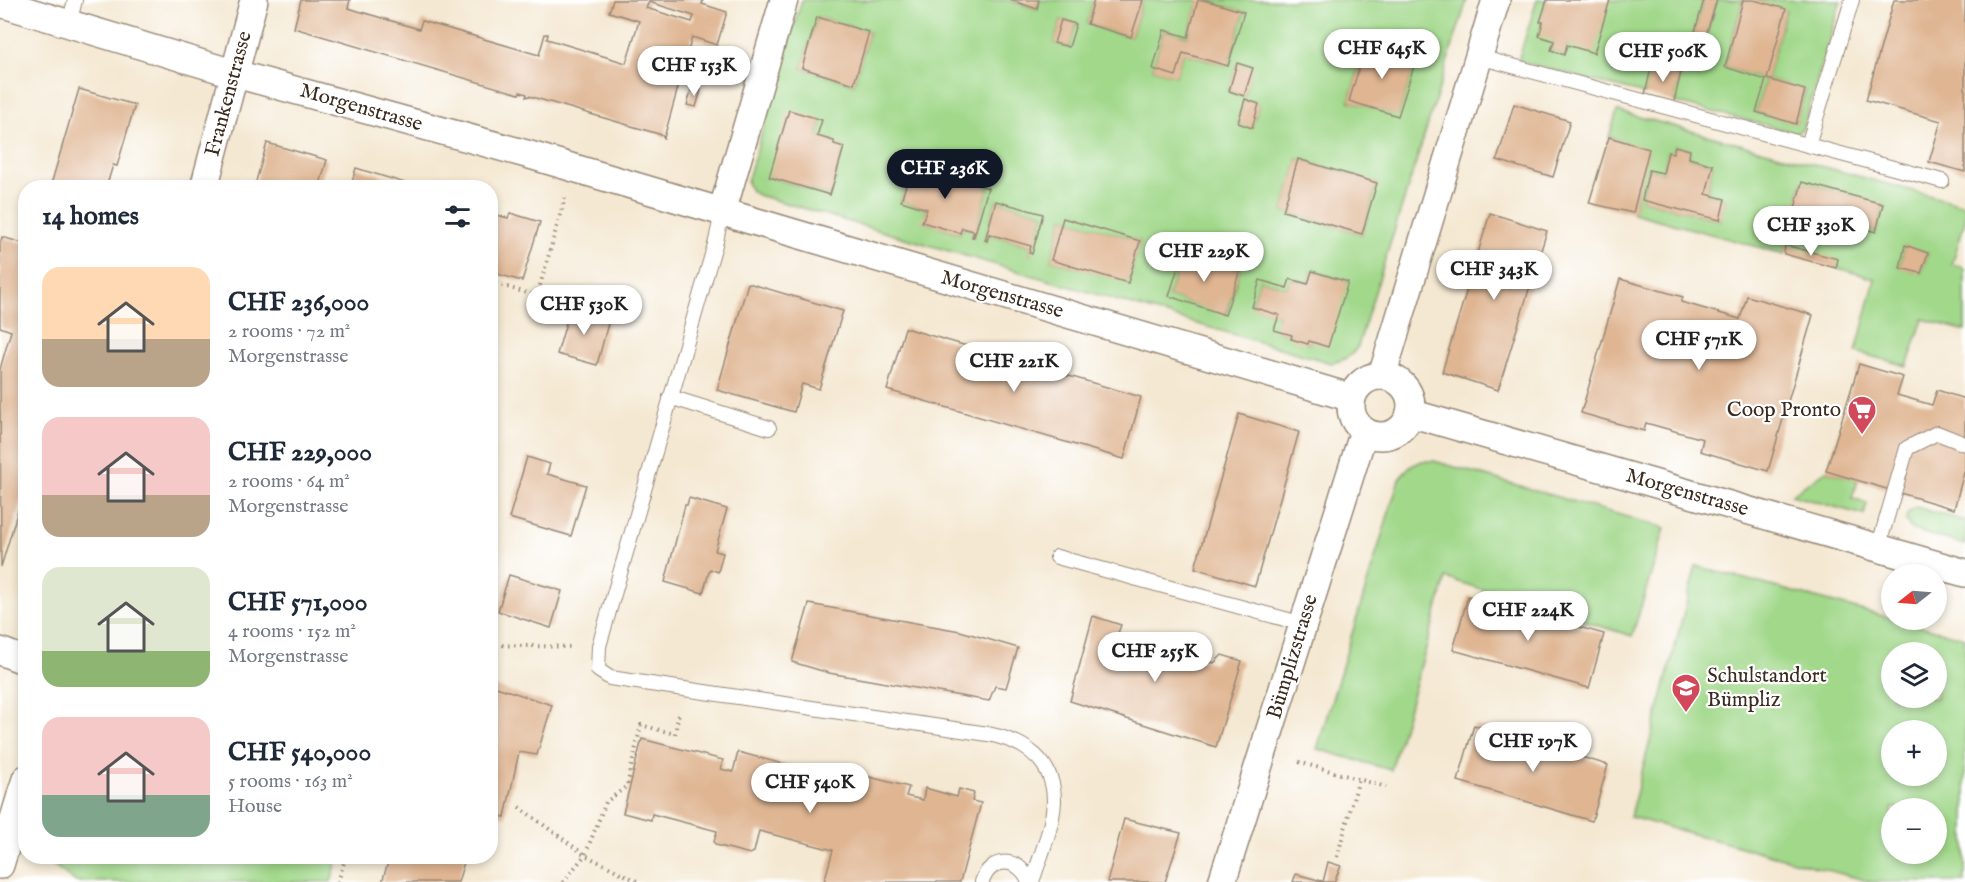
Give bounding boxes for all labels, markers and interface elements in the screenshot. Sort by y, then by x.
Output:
street label: Frankenstrasse [199,28,259,160]
pin: CHF 645K [1320,29,1444,80]
pin: CHF 506K [1601,32,1725,83]
text: CHF 645K [1338,36,1426,61]
text: CHF 506K [1619,39,1707,64]
pin: CHF 153K [632,46,756,97]
text: CHF 153K [651,53,737,78]
street label: Morgenstrasse [296,78,426,139]
pin: CHF 236K [883,149,1007,200]
text: CHF 236K [901,156,989,181]
text: 14 homes [42,200,139,233]
icon: filters [441,200,474,233]
pin: CHF 330K [1749,206,1873,257]
text: CHF 330K [1767,213,1855,238]
pin: CHF 229K [1142,232,1266,283]
text: CHF 229K [1159,239,1249,264]
pin: CHF 343K [1432,250,1556,301]
text: CHF 343K [1450,257,1538,282]
street label: Morgenstrasse [937,265,1067,326]
pin: CHF 530K [522,285,646,336]
text: CHF 236,000 [228,286,369,319]
icon: home [90,291,162,363]
text: CHF 530K [540,292,628,317]
text: 2 rooms · 72 m² [228,319,350,344]
pin: CHF 571K [1637,320,1761,371]
text: CHF 571K [1655,327,1743,352]
pin: CHF 221K [952,342,1076,393]
text: Morgenstrasse [228,344,348,369]
text: CHF 221K [969,349,1059,374]
supermarket icon: Coop Pronto [1846,394,1878,436]
place label: Coop Pronto [1727,397,1841,424]
text: CHF 229,000 [228,436,372,469]
icon: home [90,441,162,513]
street label: Morgenstrasse [1622,463,1752,524]
text: 2 rooms · 64 m² [228,469,350,494]
text: Morgenstrasse [228,494,348,519]
north arrow [1881,564,1947,630]
map controls [1881,564,1947,864]
text: CHF 571,000 [228,586,368,619]
icon: home [90,591,162,663]
street label: Bümplizstrasse [1261,591,1325,723]
pin: CHF 224K [1466,591,1590,642]
text: CHF 224K [1482,598,1574,623]
text: 4 rooms · 152 m² [228,619,356,644]
pin: CHF 255K [1093,632,1217,683]
text: CHF 255K [1112,639,1198,664]
button: layers [1881,642,1947,708]
text: Morgenstrasse [228,644,348,669]
place label: Schulstandort Bümpliz [1707,663,1827,714]
school or university icon: Schulstandort Bümpliz [1670,672,1702,714]
button: + [1881,720,1947,786]
pin: CHF 197K [1471,722,1595,773]
text: CHF 197K [1489,729,1577,754]
text: CHF 540,000 [228,736,371,769]
icon: home [90,741,162,813]
pin: CHF 540K [748,763,872,814]
text: 5 rooms · 163 m² [228,769,353,794]
text: CHF 540K [765,770,855,795]
text: House [228,794,282,819]
button: − [1881,798,1947,864]

